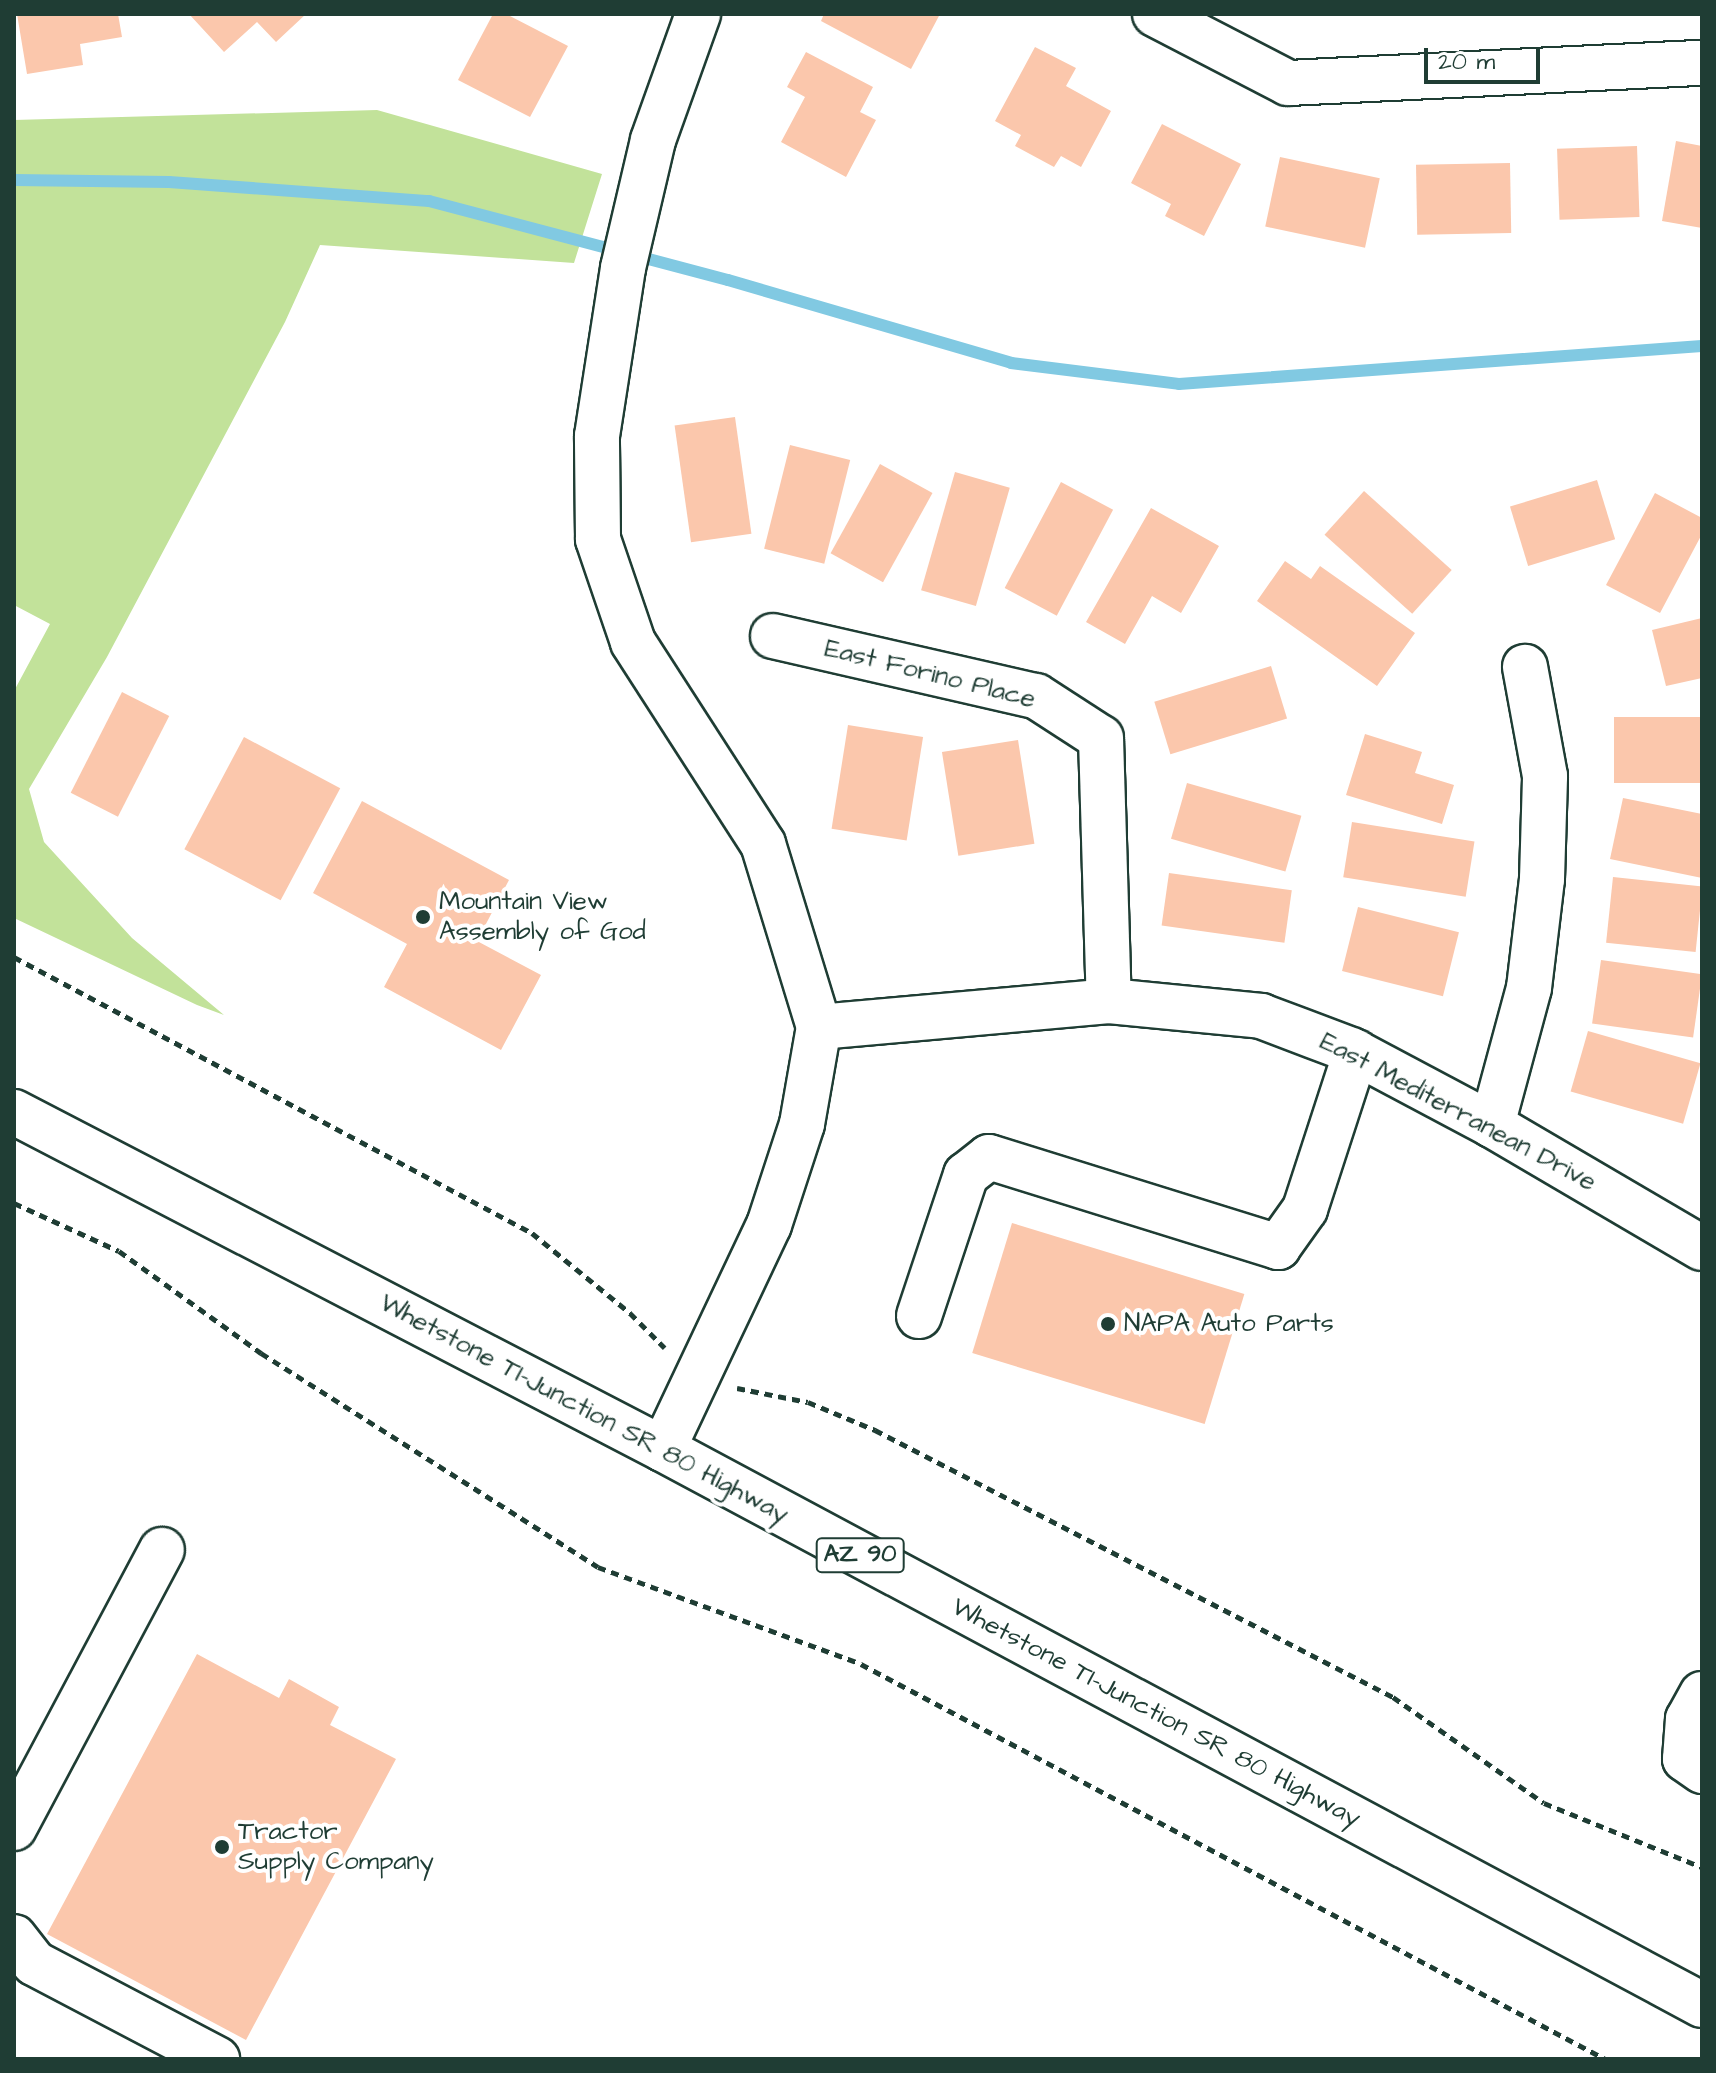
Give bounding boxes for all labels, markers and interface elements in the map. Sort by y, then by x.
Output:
scale bar [1428,32,1544,82]
text: 20 m [1438,45,1495,79]
street label: East Forino Place [821,633,1039,715]
place label: Mountain View Assembly of God [439,886,646,948]
marker: Mountain View Assembly of God [414,908,432,926]
street label: East Mediterranean Drive [1315,1026,1601,1198]
street label: Whetstone TI-Junction SR 80 Highway [374,1288,794,1530]
place label: NAPA Auto Parts [1124,1308,1334,1340]
marker: NAPA Auto Parts [1099,1315,1117,1333]
road number: AZ 90 [814,1535,906,1575]
street label: Whetstone TI-Junction SR 80 Highway [946,1592,1366,1834]
place label: Tractor Supply Company [238,1816,434,1878]
marker: Tractor Supply Company [213,1838,231,1856]

